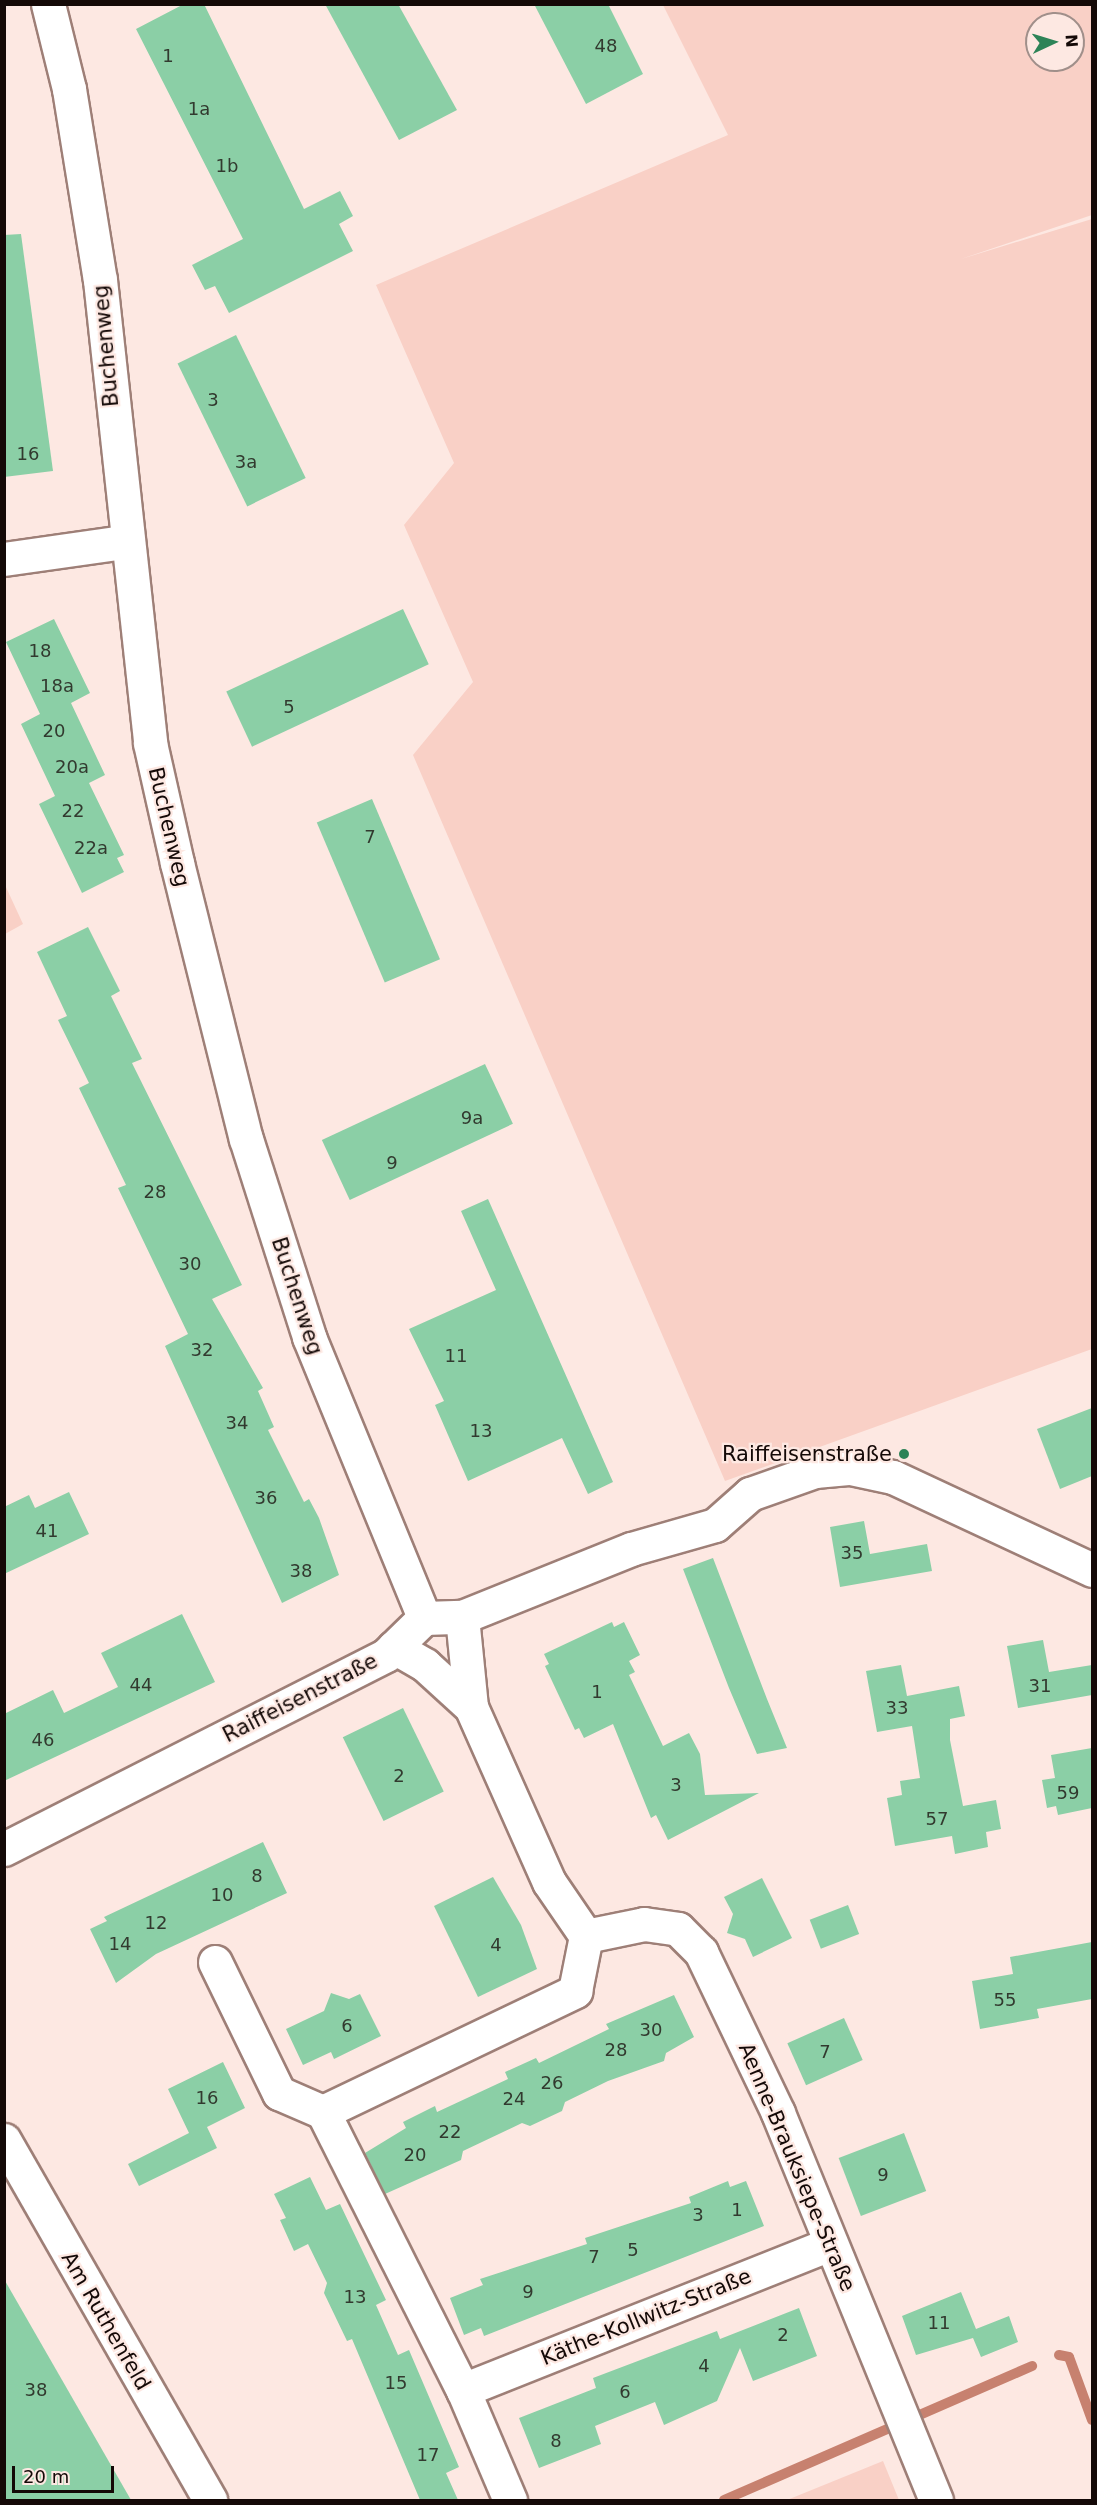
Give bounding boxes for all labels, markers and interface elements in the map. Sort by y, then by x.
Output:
north arrow [1025,12,1085,72]
text: N [1062,33,1081,48]
house number: 48 [595,35,617,57]
house number: 1 [162,45,174,67]
house number: 1a [188,98,210,120]
house number: 1b [216,155,238,177]
street label: Buchenweg [88,284,124,408]
house number: 3 [207,389,219,411]
house number: 16 [17,443,39,465]
house number: 3a [235,451,257,473]
house number: 18 [29,640,51,662]
house number: 18a [40,675,74,697]
house number: 5 [283,696,295,718]
house number: 20 [43,720,65,742]
house number: 20a [55,756,89,778]
street label: Buchenweg [143,765,195,889]
house number: 22 [62,800,84,822]
house number: 7 [364,826,376,848]
house number: 22a [74,837,108,859]
house number: 9a [461,1107,483,1129]
house number: 9 [386,1152,398,1174]
house number: 28 [144,1181,166,1203]
street label: Buchenweg [266,1234,328,1358]
house number: 30 [179,1253,201,1275]
house number: 32 [191,1339,213,1361]
house number: 11 [445,1345,467,1367]
house number: 34 [226,1412,248,1434]
house number: 13 [470,1420,492,1442]
place label: Raiffeisenstraße [722,1441,892,1467]
marker: Raiffeisenstraße [897,1447,911,1461]
house number: 36 [255,1487,277,1509]
house number: 41 [36,1520,58,1542]
house number: 35 [841,1542,863,1564]
house number: 38 [290,1560,312,1582]
street label: Raiffeisenstraße [219,1648,381,1748]
house number: 44 [130,1674,152,1696]
house number: 31 [1029,1675,1051,1697]
house number: 1 [591,1681,603,1703]
house number: 33 [886,1697,908,1719]
house number: 46 [32,1729,54,1751]
house number: 2 [393,1765,405,1787]
house number: 3 [670,1774,682,1796]
house number: 59 [1057,1782,1079,1804]
house number: 57 [926,1808,948,1830]
house number: 8 [251,1865,263,1887]
house number: 10 [211,1884,233,1906]
house number: 12 [145,1912,167,1934]
house number: 14 [109,1933,131,1955]
house number: 4 [490,1934,502,1956]
house number: 55 [994,1989,1016,2011]
house number: 6 [341,2015,353,2037]
house number: 30 [640,2019,662,2041]
house number: 28 [605,2039,627,2061]
street label: Aenne-Brauksiepe-Straße [733,2039,861,2295]
house number: 7 [819,2041,831,2063]
house number: 26 [541,2072,563,2094]
house number: 16 [196,2087,218,2109]
house number: 24 [503,2088,525,2110]
house number: 22 [439,2121,461,2143]
house number: 20 [404,2144,426,2166]
house number: 9 [877,2164,889,2186]
house number: 1 [731,2199,743,2221]
house number: 3 [692,2204,704,2226]
house number: 5 [627,2239,639,2261]
house number: 7 [588,2246,600,2268]
street label: Am Ruthenfeld [56,2247,156,2395]
street label: Käthe-Kollwitz-Straße [537,2263,755,2371]
house number: 9 [522,2281,534,2303]
house number: 13 [344,2286,366,2308]
house number: 11 [928,2312,950,2334]
house number: 2 [777,2324,789,2346]
house number: 4 [698,2355,710,2377]
house number: 15 [385,2372,407,2394]
house number: 38 [25,2379,47,2401]
house number: 6 [619,2381,631,2403]
house number: 8 [550,2430,562,2452]
house number: 17 [417,2444,439,2466]
scale bar [15,2454,117,2492]
text: 20 m [23,2466,69,2487]

